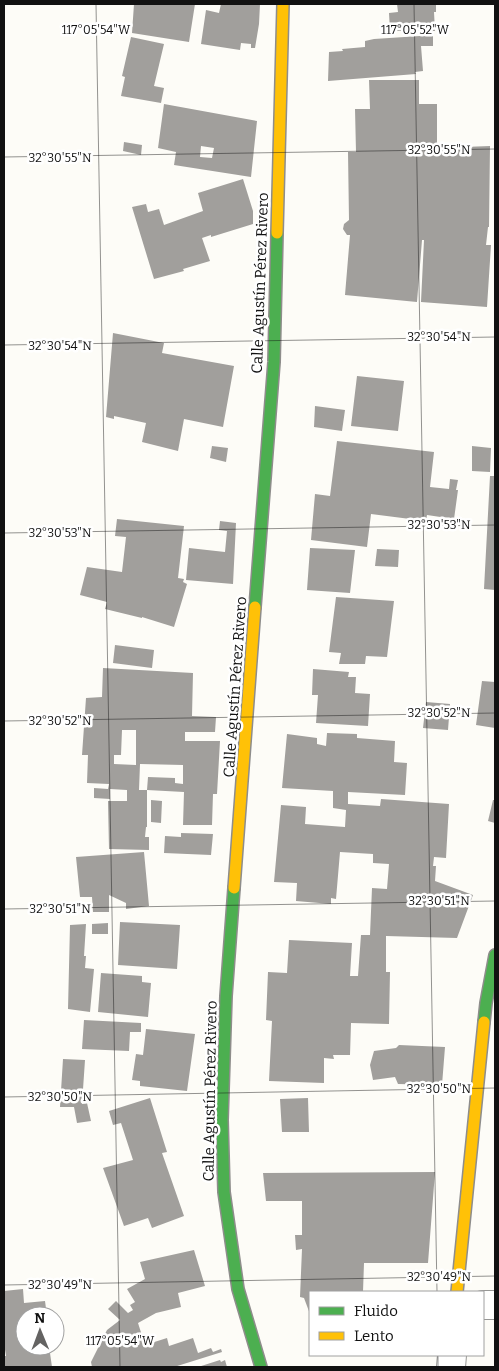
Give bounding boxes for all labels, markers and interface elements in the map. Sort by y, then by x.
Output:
text: 117°05'54"W [62,23,131,37]
text: 117°05'52"W [381,23,450,37]
text: 32°30'55"N [408,143,471,157]
text: 32°30'55"N [29,151,92,165]
street label: Calle Agustín Pérez Rivero [248,192,272,374]
text: 32°30'54"N [407,330,471,344]
text: 32°30'54"N [28,339,92,353]
text: 32°30'53"N [408,518,471,532]
text: 32°30'53"N [29,526,92,540]
street label: Calle Agustín Pérez Rivero [220,596,250,778]
text: 32°30'52"N [408,706,471,720]
text: 32°30'52"N [29,714,92,728]
text: 32°30'51"N [408,894,470,908]
text: 32°30'51"N [29,902,91,916]
street label: Calle Agustín Pérez Rivero [199,1000,221,1182]
text: 32°30'50"N [407,1082,472,1096]
text: 32°30'50"N [28,1090,93,1104]
text: 32°30'49"N [407,1270,472,1284]
text: 32°30'49"N [28,1278,93,1292]
legend [309,1291,484,1356]
text: Fluido [354,1302,398,1320]
north arrow [15,1306,65,1356]
text: N [34,1310,46,1327]
text: Lento [354,1327,394,1345]
text: 117°05'54"W [86,1334,155,1348]

